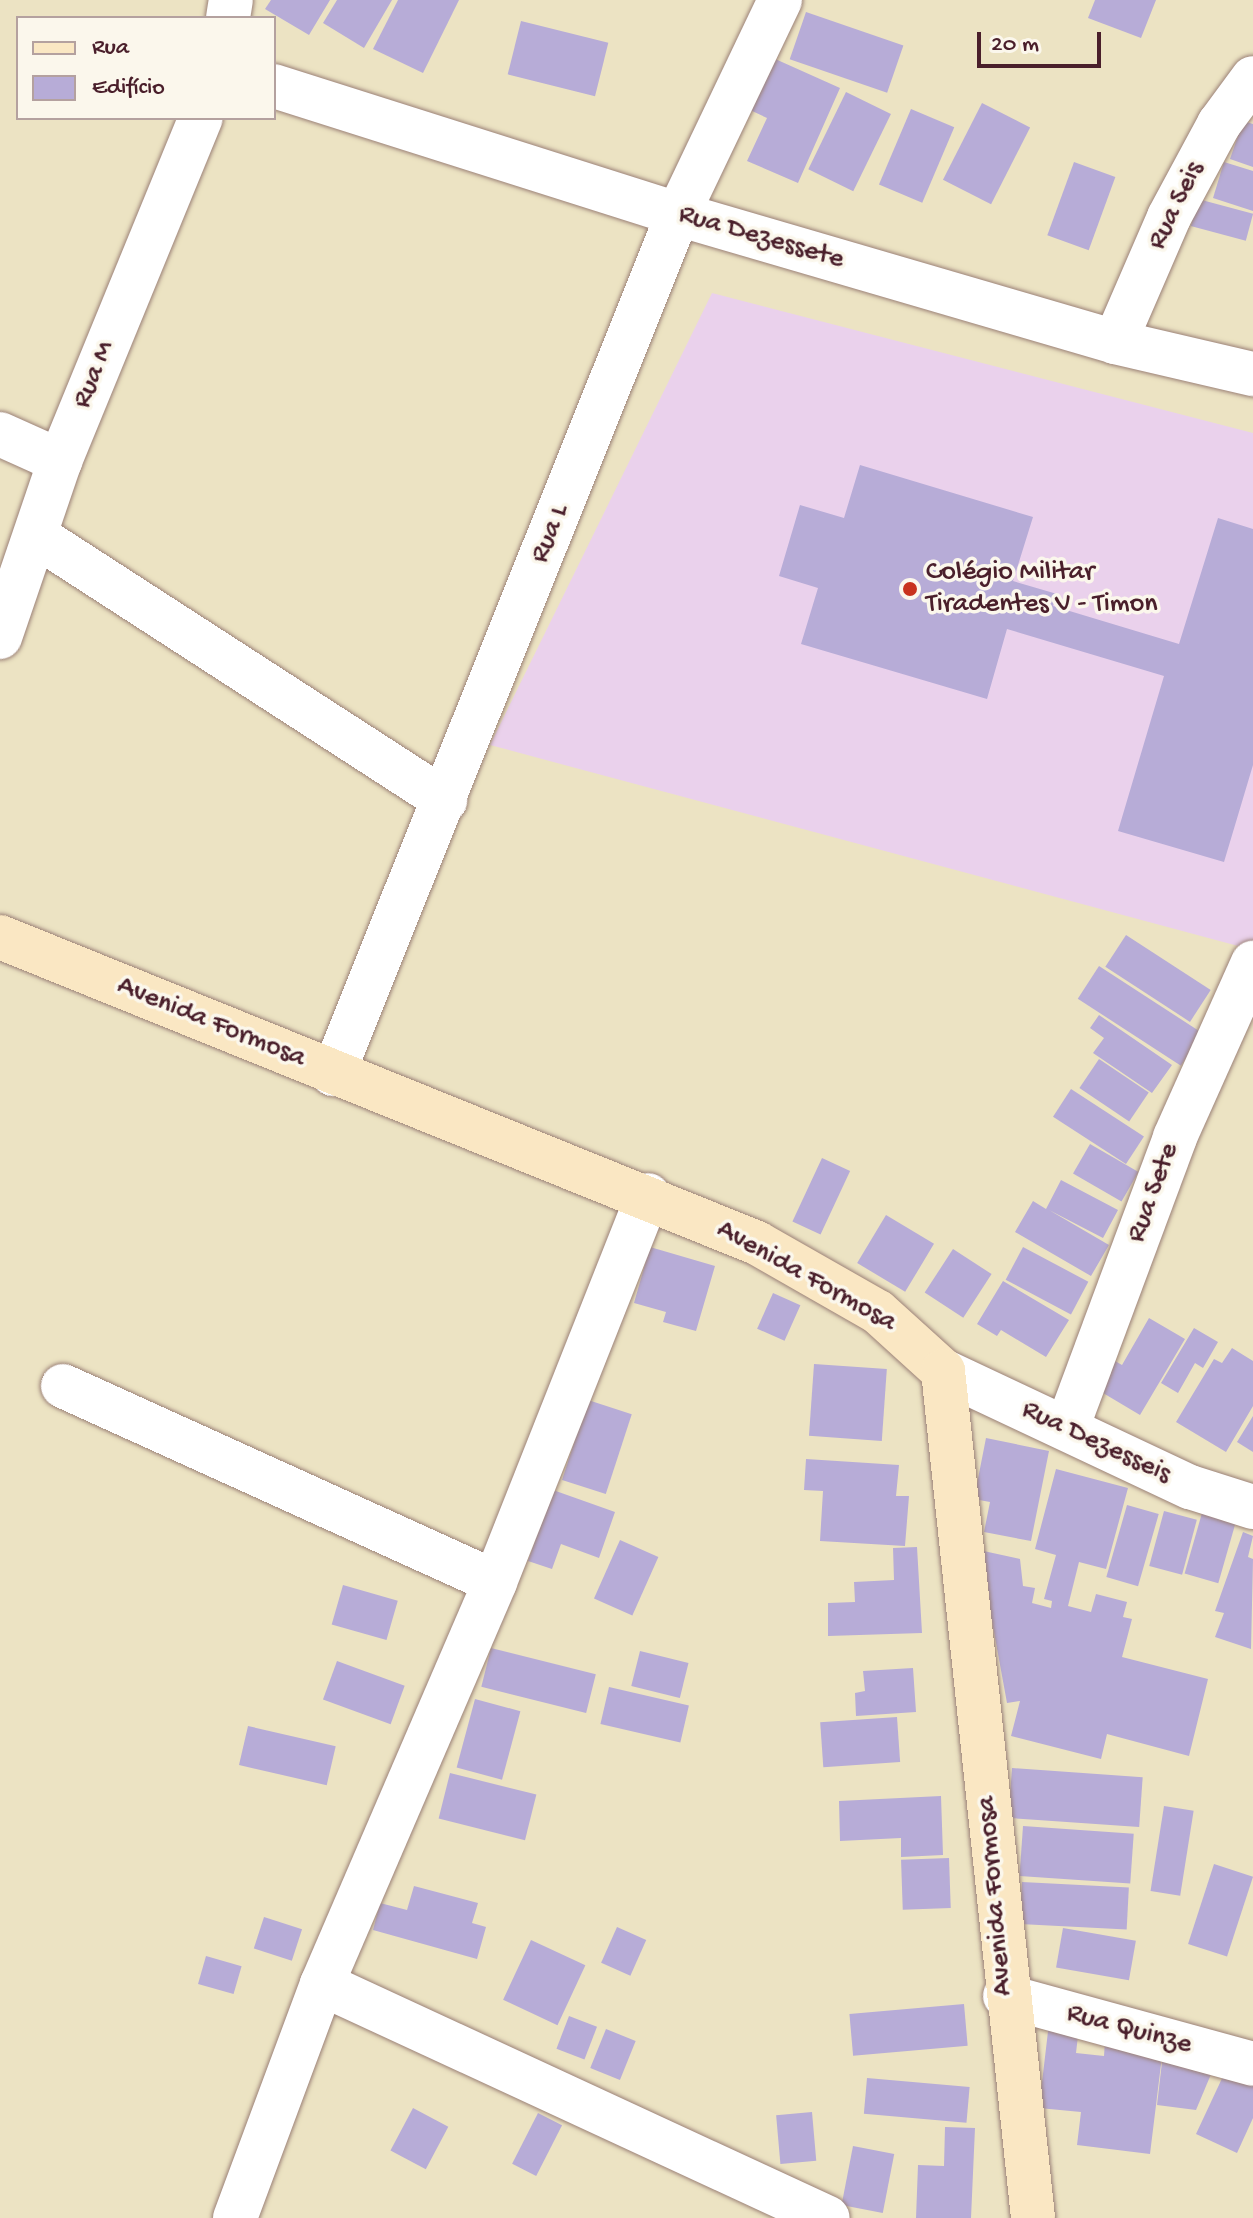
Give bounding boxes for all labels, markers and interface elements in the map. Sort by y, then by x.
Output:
legend [16,16,276,120]
scale bar [981,16,1105,66]
text: 20 m [991,31,1039,60]
text: Rua [92,34,129,63]
text: Edifício [92,74,165,103]
street label: Rua Seis [1141,156,1213,256]
street label: Rua Dezessete [674,198,848,278]
street label: Rua M [66,337,124,413]
street label: Rua L [524,500,578,568]
place label: Colégio Militar Tiradentes V - Timon [926,556,1157,622]
marker: Colégio Militar Tiradentes V - Timon [901,580,919,598]
street label: Avenida Formosa [112,970,310,1076]
street label: Rua Sete [1121,1139,1187,1247]
street label: Avenida Formosa [710,1214,902,1340]
street label: Rua Dezesseis [1016,1394,1176,1492]
street label: Avenida Formosa [971,1795,1021,1997]
street label: Rua Quinze [1063,1997,1195,2063]

